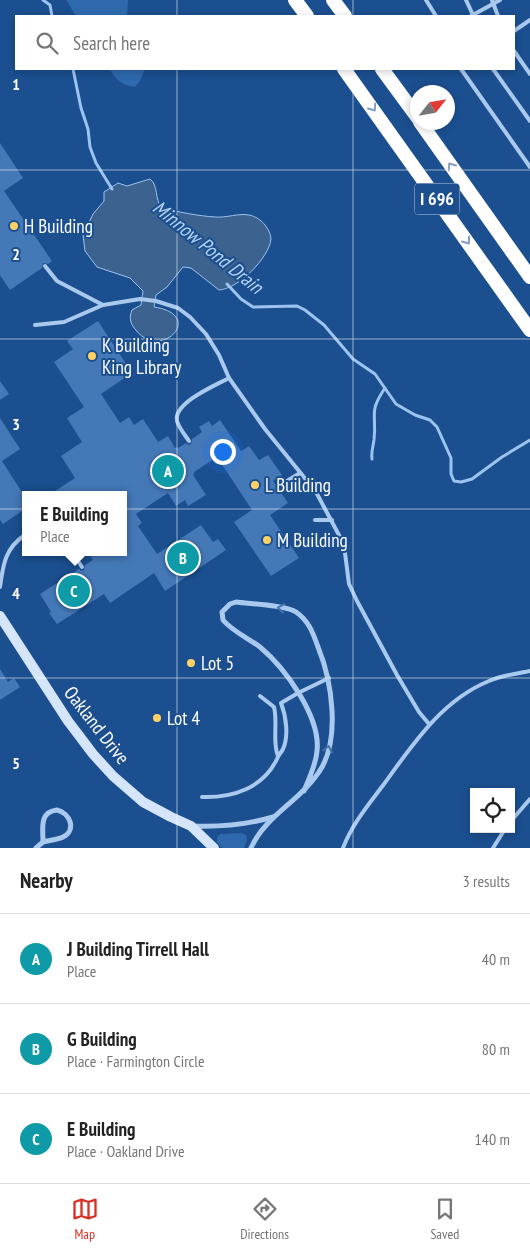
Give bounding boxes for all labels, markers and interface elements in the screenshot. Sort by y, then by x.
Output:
search box [15,15,515,70]
icon: search [33,29,61,57]
text: Search here [73,31,150,55]
text: 1 [12,74,20,94]
north arrow [410,85,455,130]
one-way arrow [367,103,376,112]
one-way arrow [448,162,457,172]
road number: I 696 [414,183,460,214]
water label: Minnow Pond Drain [148,195,269,300]
place label: H Building [24,214,93,238]
marker: H Building [8,220,20,232]
one-way arrow [461,235,470,245]
text: 2 [12,244,20,264]
place label: K Building King Library [102,333,182,379]
marker: K Building King Library [86,350,98,362]
text: 3 [12,414,20,434]
your location [210,439,236,465]
pin: A [152,452,184,490]
place label: L Building [265,473,331,497]
marker: L Building [249,479,261,491]
popup [22,491,127,556]
text: E Building [40,502,109,526]
text: Place [40,526,70,546]
place label: M Building [277,528,348,552]
marker: M Building [261,534,273,546]
pin: B [167,539,199,577]
pin: C [58,572,90,610]
text: 4 [12,583,20,603]
one-way arrow [277,603,285,614]
place label: Lot 5 [201,651,234,675]
marker: Lot 5 [185,657,197,669]
street label: Oakland Drive [59,681,135,769]
place label: Lot 4 [167,706,201,730]
marker: Lot 4 [151,712,163,724]
one-way arrow [322,745,333,754]
text: 5 [12,753,20,773]
map controls [470,788,515,833]
button: locate [470,788,515,833]
text: Nearby [20,867,73,894]
text: 3 results [463,871,510,891]
text: J Building Tirrell Hall [67,937,209,961]
text: A [32,949,40,969]
text: 40 m [482,949,510,969]
text: Place [67,961,96,981]
text: G Building [67,1027,137,1051]
text: B [32,1039,40,1059]
text: 80 m [482,1039,510,1059]
text: Place · Farmington Circle [67,1051,205,1071]
text: E Building [67,1117,135,1141]
text: C [32,1129,40,1149]
text: 140 m [475,1129,510,1149]
text: Place · Oakland Drive [67,1141,185,1161]
tab: Map [71,1195,99,1243]
tab: Directions [240,1195,289,1243]
tab: Saved [430,1195,459,1243]

